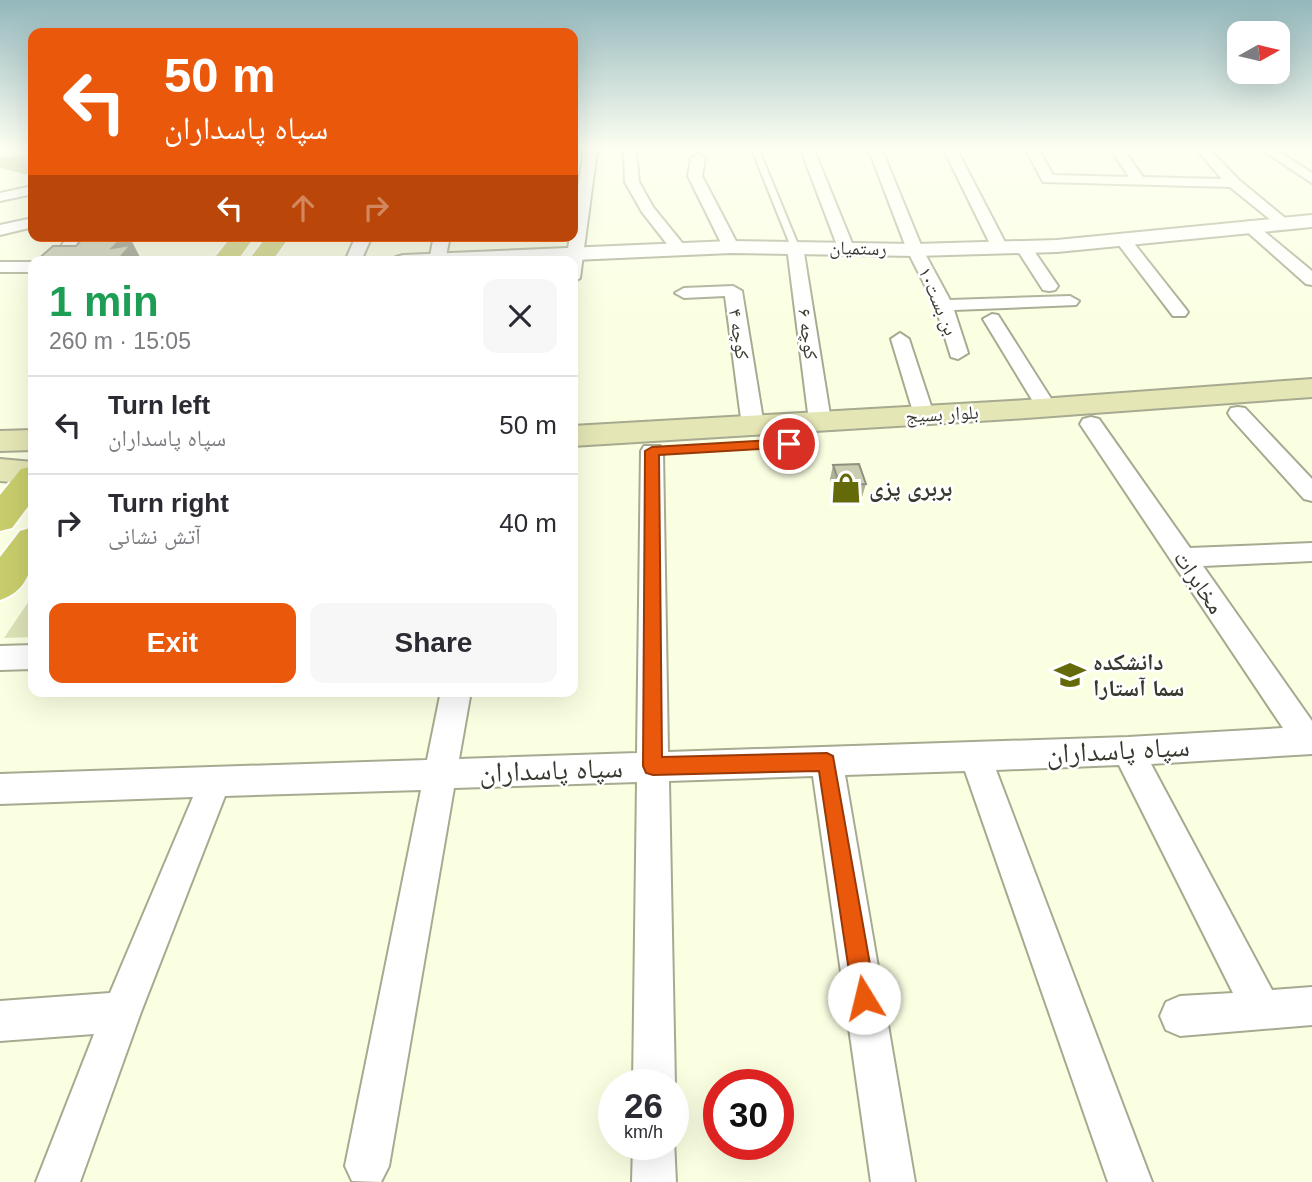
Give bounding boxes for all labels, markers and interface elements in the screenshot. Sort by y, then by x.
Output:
north arrow [1227,21,1290,84]
map controls [1227,21,1290,84]
text: 50 m [164,48,276,102]
icon: left [49,56,140,147]
text: سپاه پاسداران [164,110,328,146]
icon: left [211,189,249,227]
icon: ahead [284,189,322,227]
icon: right [357,189,395,227]
street label: رستمیان [829,237,887,260]
street label: بن بست۱۰ [913,264,962,339]
text: 1 min [49,278,159,325]
button: close [483,279,557,353]
street label: کوچه ۴ [724,307,753,361]
street label: کوچه ۶ [793,307,822,361]
text: 260 m · 15:05 [49,328,191,354]
text: Turn left [108,390,210,420]
street label: بلوار بسیج [905,402,979,428]
icon: left [49,406,87,444]
text: 50 m [499,410,557,440]
pin [759,414,819,474]
text: سپاه پاسداران [108,425,226,451]
icon: arrive [770,425,808,463]
shop icon: بربری پزی [829,471,863,505]
place label: بربری پزی [869,475,952,502]
text: Turn right [108,488,229,518]
icon: right [49,504,87,542]
text: 40 m [499,508,557,538]
text: آتش نشانی [108,523,201,549]
street label: مخابرات [1168,546,1229,619]
button: Exit [49,603,296,683]
button: Share [310,603,557,683]
place label: دانشکده سما آستارا [1093,649,1184,701]
school or university icon: دانشکده سما آستارا [1053,658,1087,692]
street label: سپاه پاسداران [1045,731,1191,770]
street label: سپاه پاسداران [479,752,623,789]
position arrow [827,961,901,1035]
speed limit sign: 30 [703,1069,794,1160]
text: 26 [624,1086,663,1125]
text: km/h [624,1122,663,1142]

